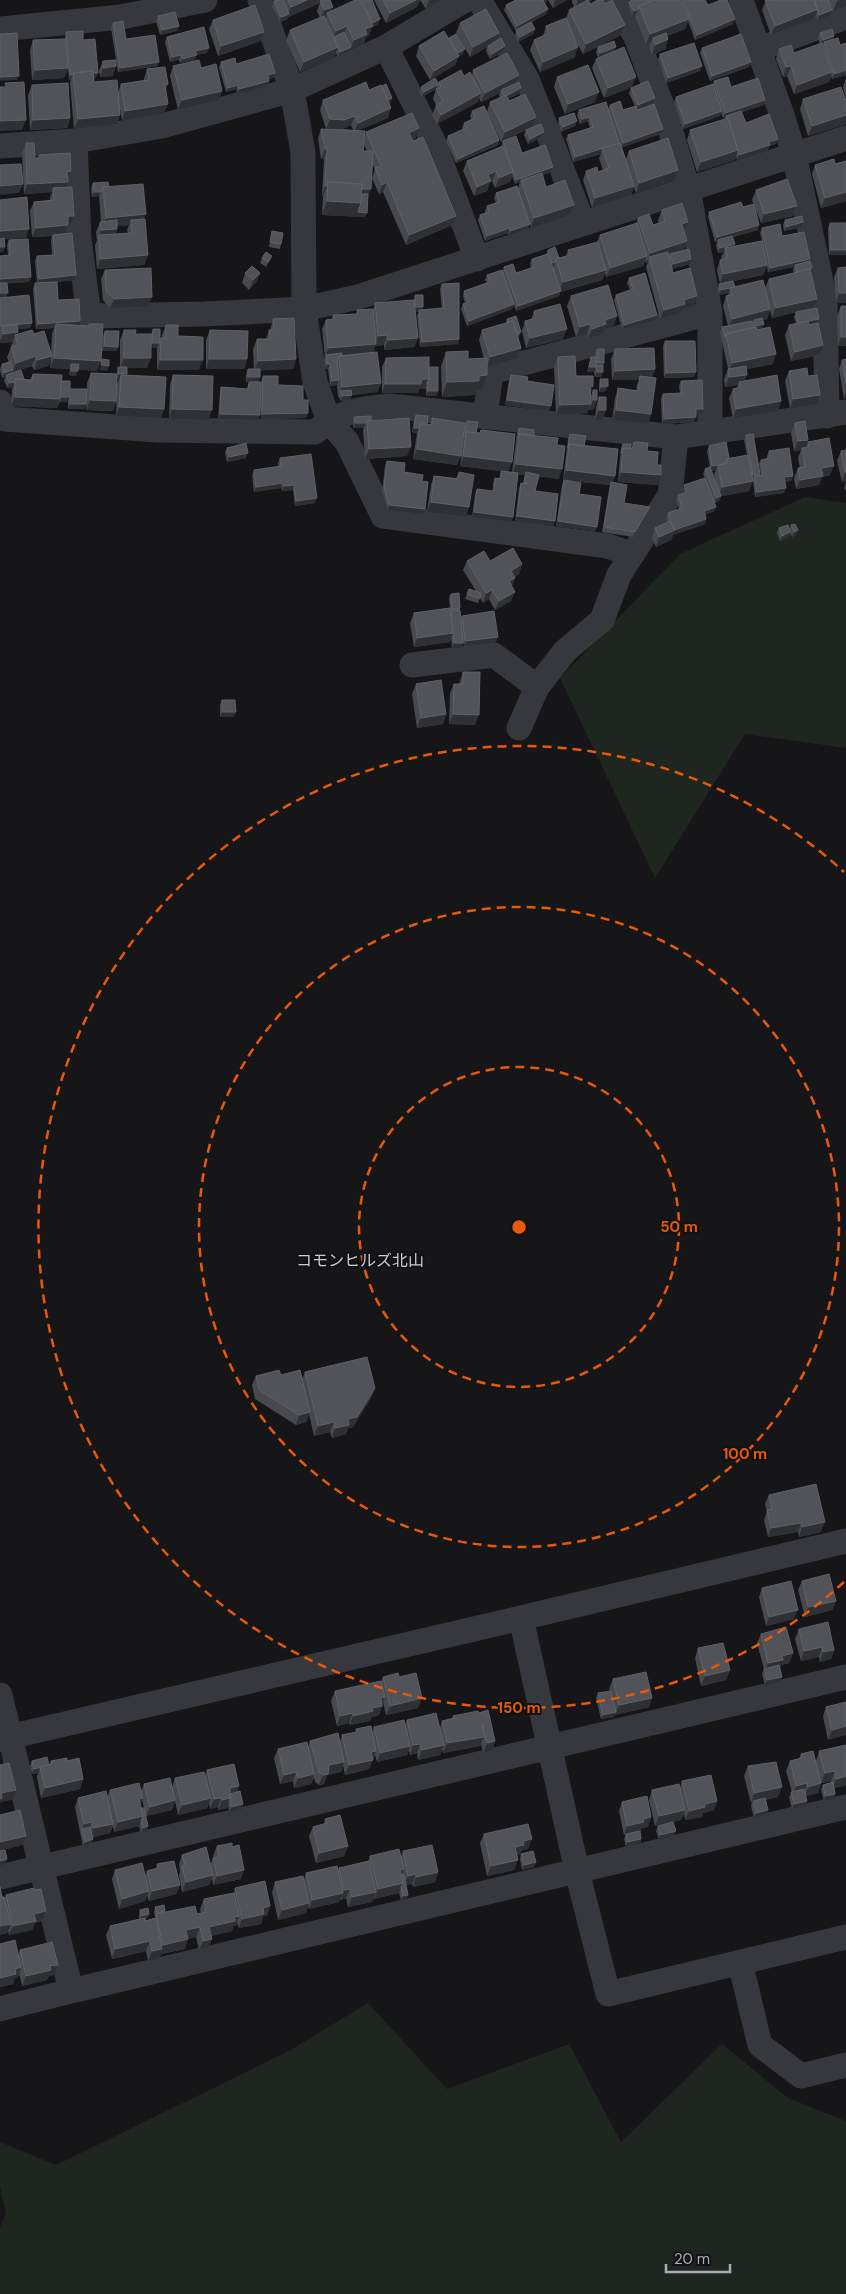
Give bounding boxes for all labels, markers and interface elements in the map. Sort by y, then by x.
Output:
text: 50 m [660,1217,698,1237]
centre of rings [510,1218,528,1236]
district label: コモンヒルズ北山 [296,1250,424,1271]
text: 100 m [723,1444,767,1464]
text: 150 m [498,1698,541,1718]
scale bar [666,2242,730,2274]
text: 20 m [674,2249,710,2269]

